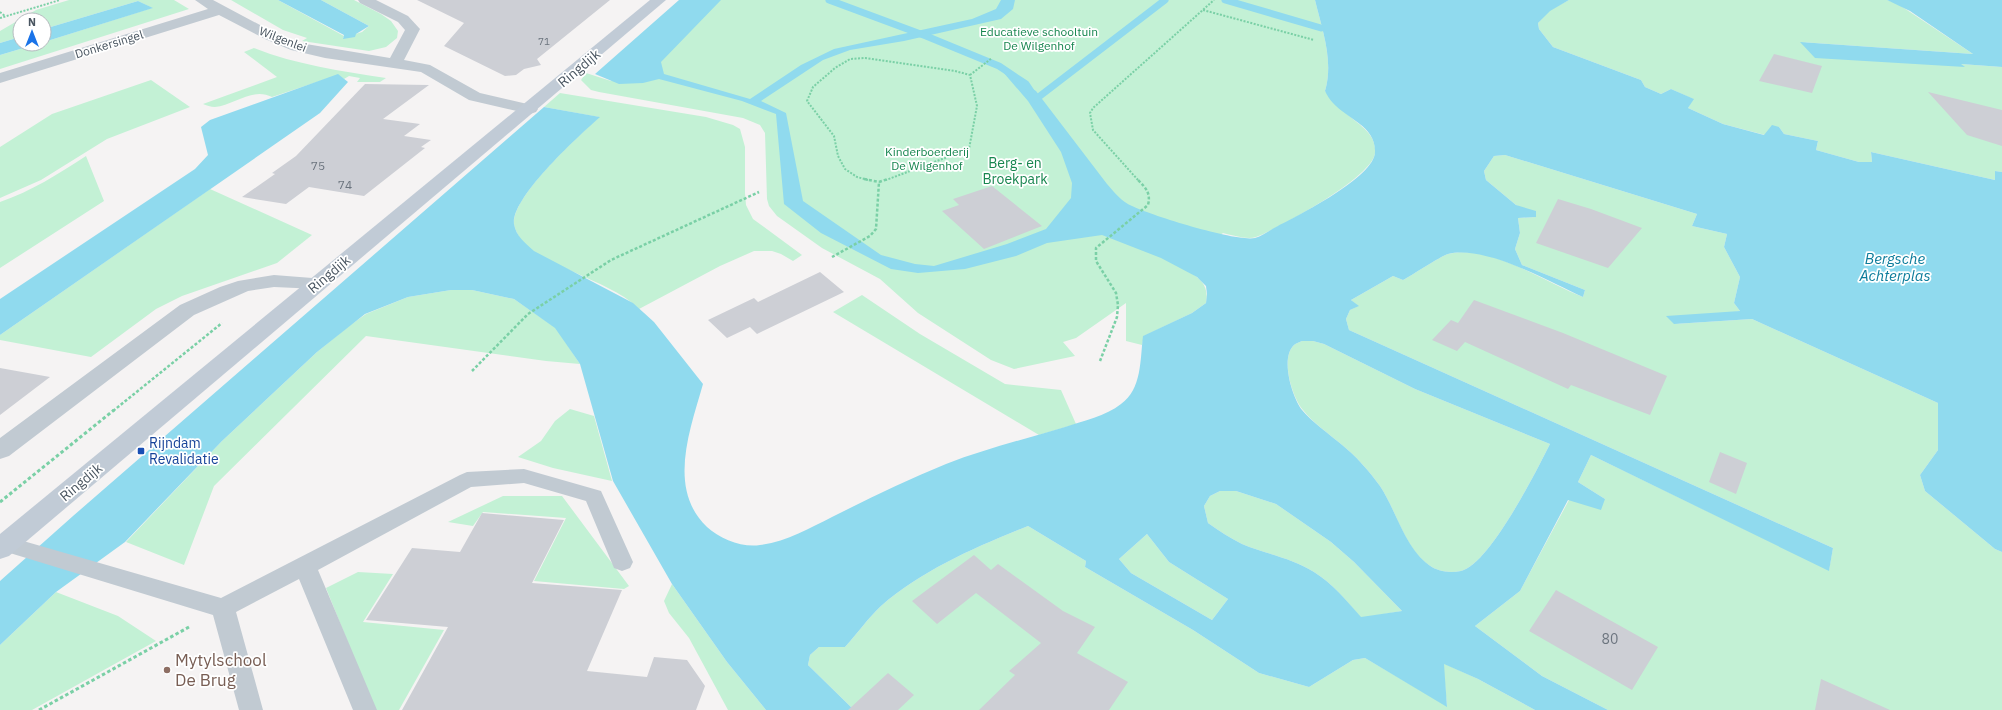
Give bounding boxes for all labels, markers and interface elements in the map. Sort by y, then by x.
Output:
north arrow [12,12,52,52]
text: N [28,15,36,29]
street label: Wilgenlei [257,23,309,55]
park label: Educatieve schooltuin De Wilgenhof [980,24,1098,53]
street label: Donkersingel [73,27,145,61]
house number: 71 [538,35,550,48]
street label: Ringdijk [554,45,604,91]
park label: Kinderboerderij De Wilgenhof [885,144,969,173]
park label: Berg- en Broekpark [982,154,1048,188]
house number: 75 [311,158,325,173]
house number: 74 [338,177,352,192]
water label: Bergsche Achterplas [1858,249,1931,285]
street label: Ringdijk [304,251,354,297]
place label: Rijndam Revalidatie [149,434,219,468]
marker: Rijndam Revalidatie [136,446,146,456]
street label: Ringdijk [56,459,106,505]
house number: 80 [1602,630,1618,648]
place label: Mytylschool De Brug [175,649,267,691]
marker: Mytylschool De Brug [162,665,172,675]

